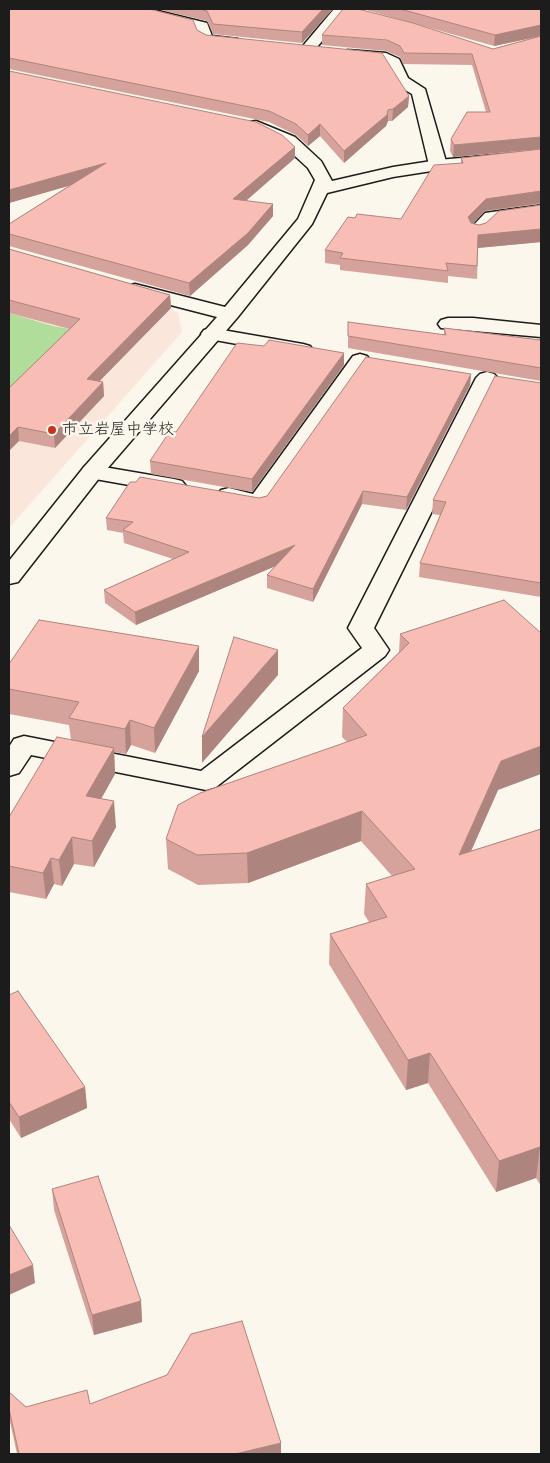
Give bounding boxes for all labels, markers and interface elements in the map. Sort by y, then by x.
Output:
place label: 市立岩屋中学校 [62,420,174,440]
marker: 市立岩屋中学校 [46,424,58,436]

